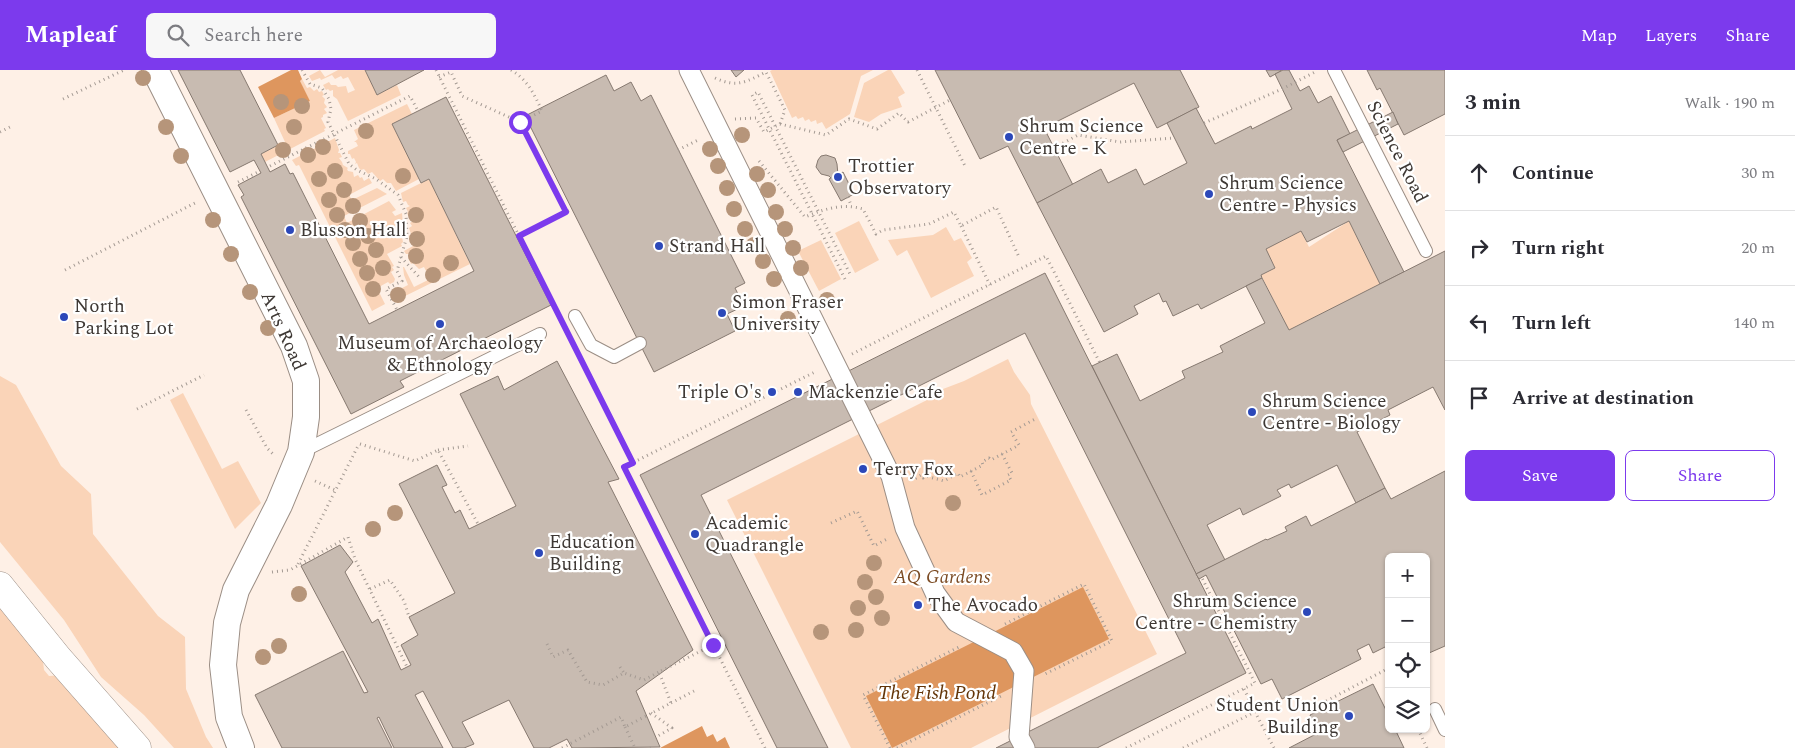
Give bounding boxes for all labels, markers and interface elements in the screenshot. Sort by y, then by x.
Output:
search box [146,13,496,58]
text: Mapleaf [25,17,116,53]
icon: search [164,21,192,49]
text: Search here [204,21,303,50]
text: Map [1581,22,1617,49]
text: Layers [1645,22,1697,49]
text: Share [1725,22,1770,49]
text: 3 min [1465,87,1521,119]
text: Walk · 190 m [1684,91,1775,115]
street label: Science Road [1359,96,1435,208]
route start [509,111,532,134]
place label: Shrum Science Centre - K [1019,112,1144,163]
marker: Shrum Science Centre - K [1003,131,1015,143]
place label: Trottier Observatory [848,152,952,203]
icon: ahead [1465,159,1493,187]
text: Continue [1512,159,1594,188]
text: 30 m [1741,161,1775,185]
place label: Shrum Science Centre - Physics [1219,169,1357,220]
marker: Trottier Observatory [832,171,844,183]
marker: Shrum Science Centre - Physics [1203,188,1215,200]
place label: Blusson Hall [300,216,407,245]
marker: Blusson Hall [284,224,296,236]
place label: Strand Hall [669,232,765,261]
icon: right [1465,234,1493,262]
text: Turn right [1512,234,1605,263]
text: 20 m [1741,236,1775,260]
marker: Strand Hall [653,240,665,252]
street label: Arts Road [253,287,313,375]
place label: Simon Fraser University [732,288,844,339]
place label: North Parking Lot [74,292,174,343]
marker: Simon Fraser University [716,307,728,319]
icon: left [1465,309,1493,337]
text: Turn left [1512,309,1591,338]
marker: North Parking Lot [58,311,70,323]
text: 140 m [1733,311,1775,335]
marker: Museum of Archaeology & Ethnology [434,318,446,330]
place label: Museum of Archaeology & Ethnology [337,329,544,380]
place label: Triple O's [678,378,762,407]
place label: Mackenzie Cafe [808,378,943,407]
icon: arrive [1465,384,1493,412]
text: Arrive at destination [1512,384,1694,413]
marker: Triple O's [766,386,778,398]
marker: Mackenzie Cafe [792,386,804,398]
place label: Shrum Science Centre - Biology [1262,387,1401,438]
marker: Shrum Science Centre - Biology [1246,406,1258,418]
button: Save [1465,450,1615,501]
button: Share [1625,450,1775,501]
place label: Terry Fox [873,455,954,484]
marker: Terry Fox [857,463,869,475]
place label: Academic Quadrangle [705,509,804,560]
place label: Education Building [549,528,635,579]
marker: Academic Quadrangle [689,528,701,540]
marker: Education Building [533,547,545,559]
map controls [1385,553,1430,733]
button: + [1385,553,1430,598]
park label: AQ Gardens [893,563,991,592]
place label: Shrum Science Centre - Chemistry [1135,587,1298,638]
place label: The Avocado [928,591,1038,620]
button: − [1385,598,1430,643]
marker: The Avocado [912,599,924,611]
marker: Shrum Science Centre - Chemistry [1301,606,1313,618]
route end [702,634,725,657]
button: locate [1385,643,1430,688]
water label: The Fish Pond [878,678,996,708]
button: layers [1385,688,1430,733]
place label: Student Union Building [1216,691,1339,742]
marker: Student Union Building [1343,710,1355,722]

